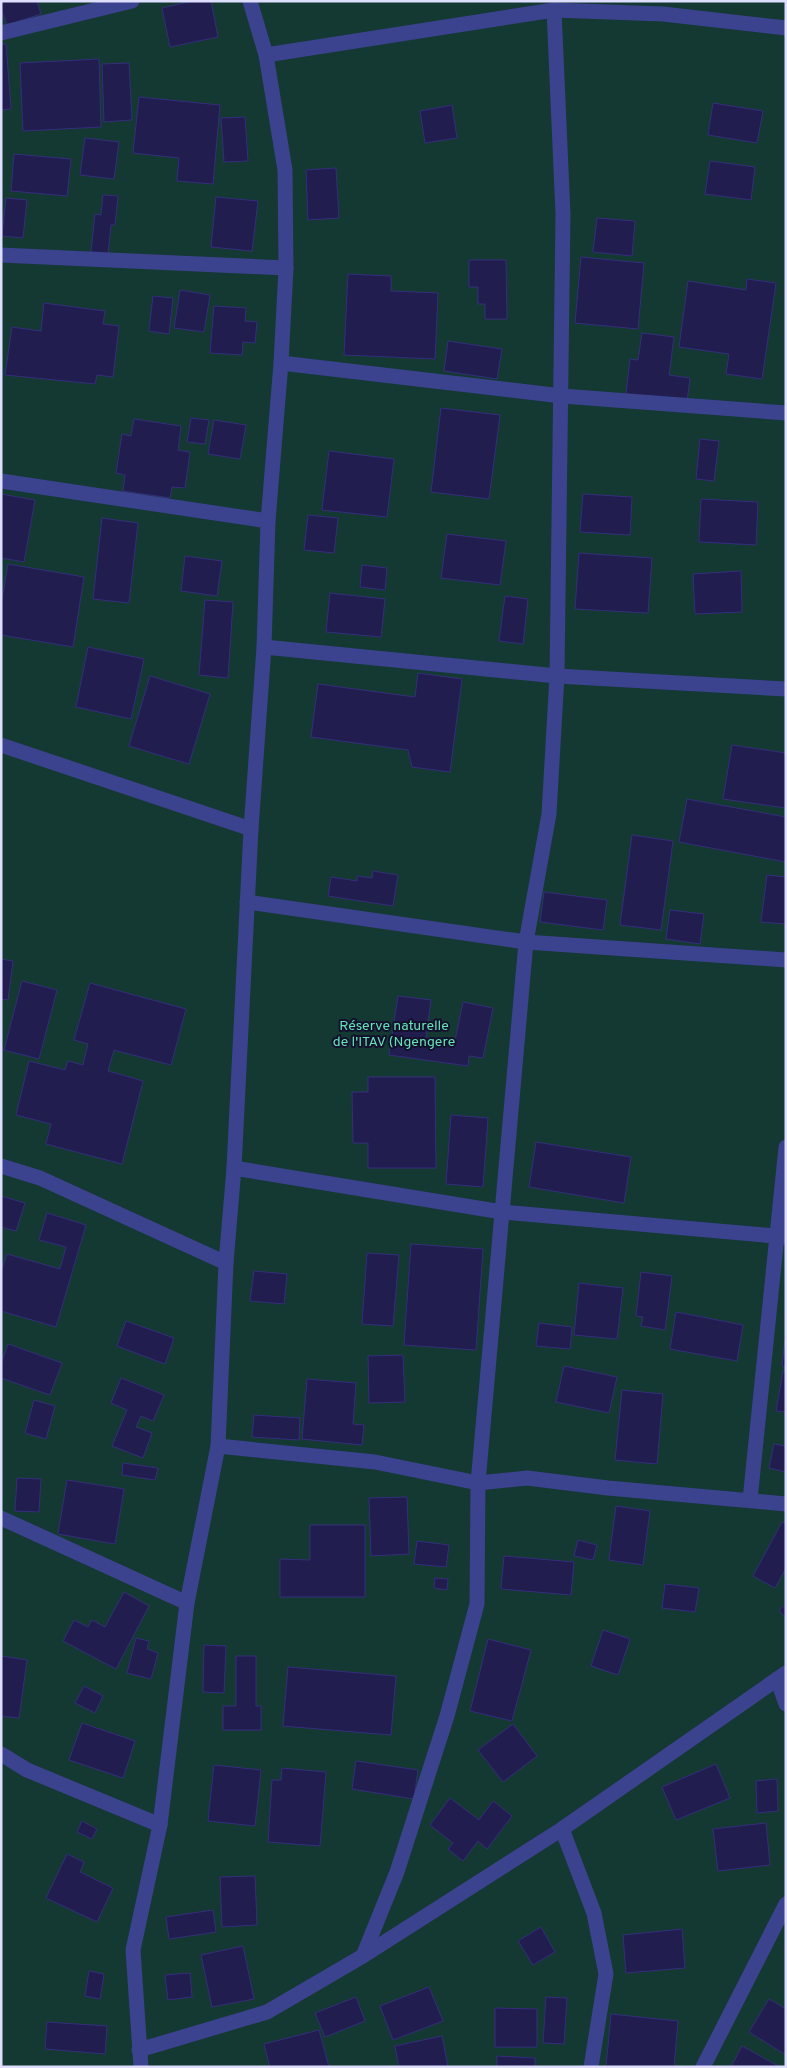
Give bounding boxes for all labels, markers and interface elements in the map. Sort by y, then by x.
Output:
park label: Réserve naturelle de l'ITAV (Ngengere [333,1018,455,1051]

